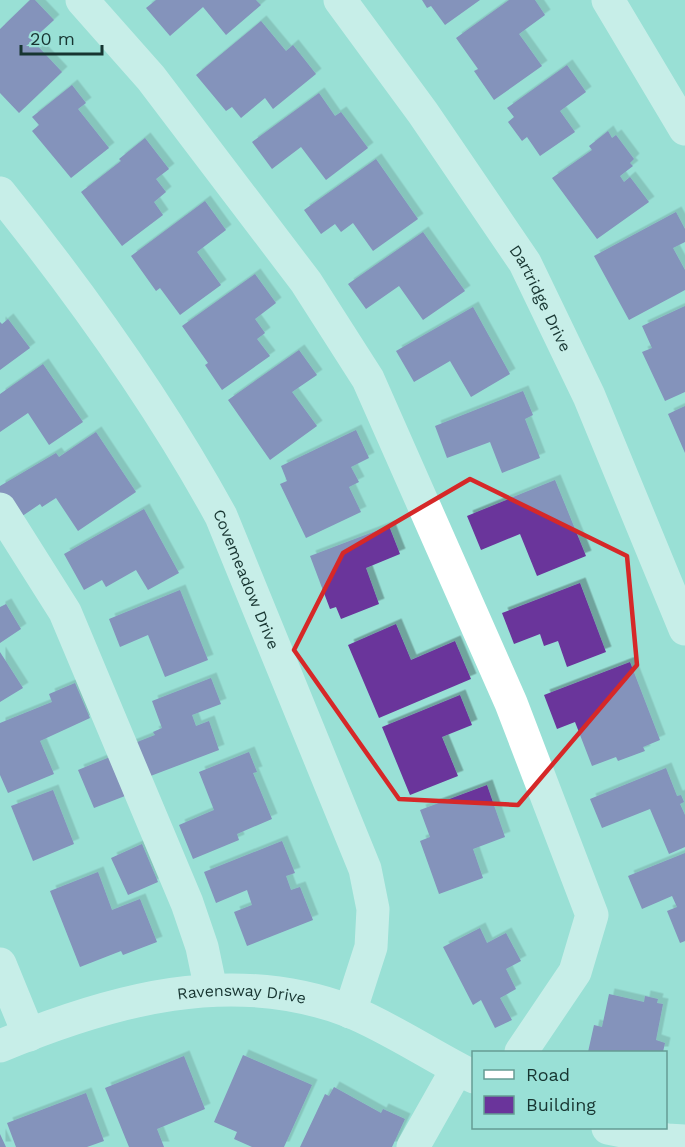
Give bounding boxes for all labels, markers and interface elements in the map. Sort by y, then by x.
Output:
scale bar [21,18,102,56]
text: 20 m [30,28,75,49]
street label: Dartridge Drive [506,241,576,355]
street label: Covemeadow Drive [210,506,284,652]
street label: Ravensway Drive [176,980,308,1007]
legend [472,1051,667,1129]
text: Road [526,1064,570,1085]
text: Building [526,1094,596,1115]

